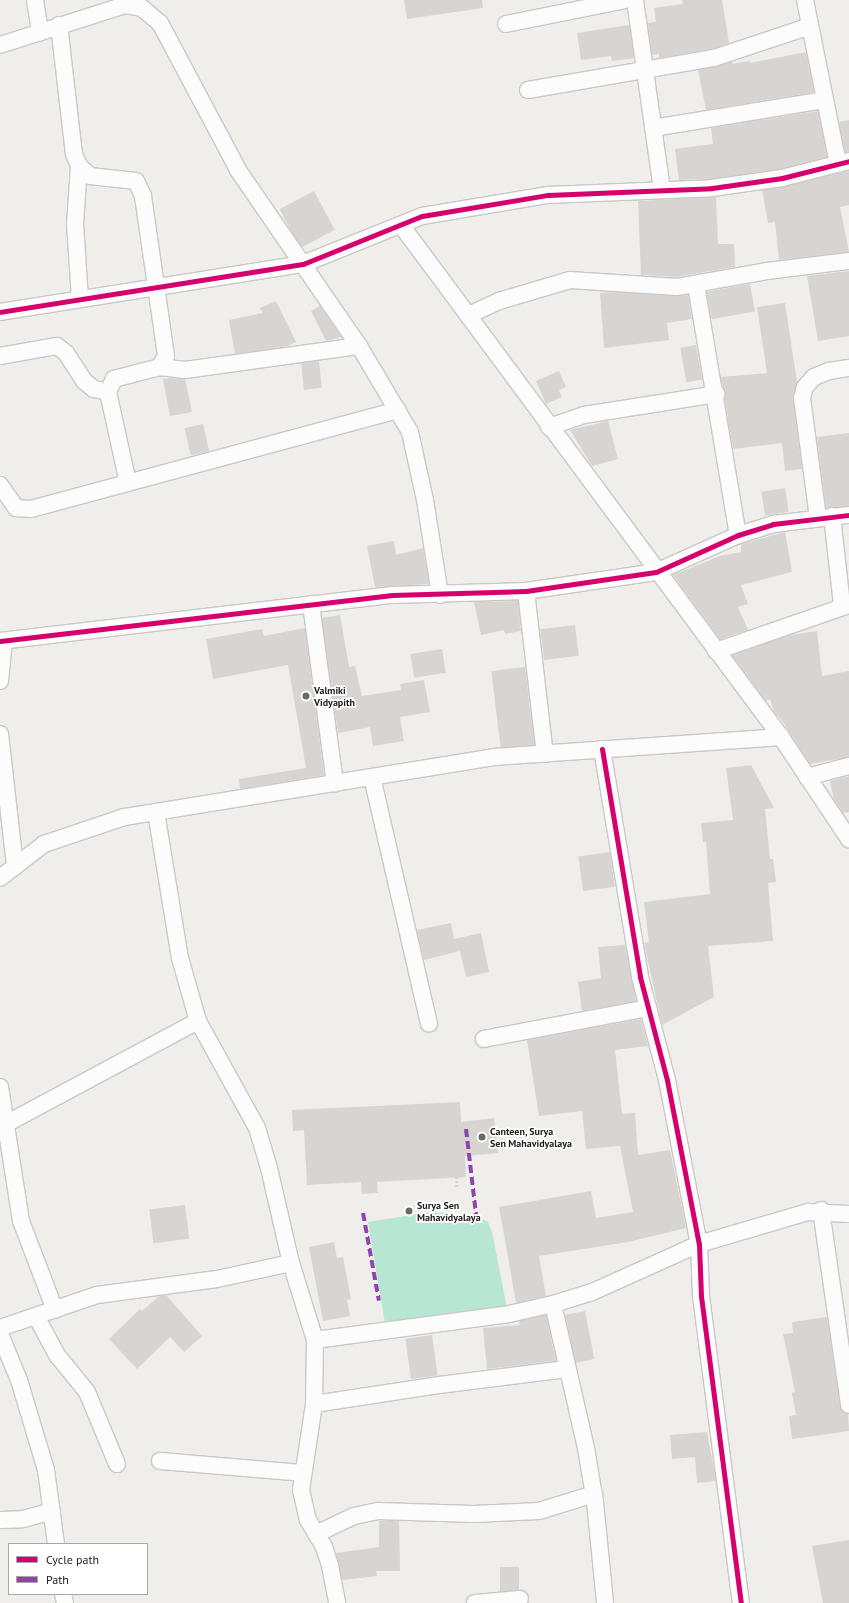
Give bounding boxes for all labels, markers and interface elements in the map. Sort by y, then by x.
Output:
place label: Valmiki Vidyapith [314,684,355,708]
marker: Valmiki Vidyapith [301,691,311,701]
place label: Canteen, Surya Sen Mahavidyalaya [490,1125,572,1148]
marker: Canteen, Surya Sen Mahavidyalaya [477,1132,487,1142]
place label: Surya Sen Mahavidyalaya [417,1199,481,1222]
marker: Surya Sen Mahavidyalaya [404,1206,414,1216]
legend [8,1543,148,1595]
text: Cycle path [46,1552,99,1567]
text: Path [46,1572,69,1587]

